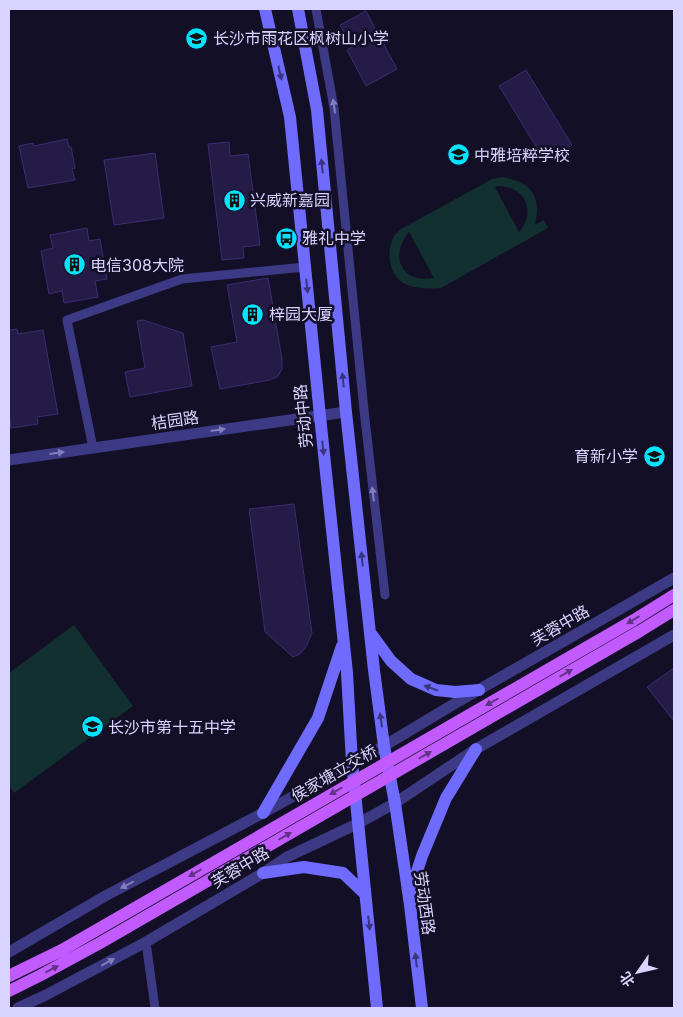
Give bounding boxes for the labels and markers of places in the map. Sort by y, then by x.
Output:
school or university icon: 长沙市雨花区枫树山小学 [185,26,209,50]
place label: 长沙市雨花区枫树山小学 [213,28,389,48]
school or university icon: 中雅培粹学校 [446,143,470,167]
place label: 中雅培粹学校 [474,145,570,165]
building icon: 兴威新嘉园 [222,188,246,212]
place label: 兴威新嘉园 [250,190,330,210]
bus stop icon: 雅礼中学 [274,226,298,250]
place label: 雅礼中学 [302,228,366,248]
building icon: 电信308大院 [62,253,86,277]
place label: 电信308大院 [90,255,184,275]
building icon: 梓园大厦 [241,302,265,326]
place label: 梓园大厦 [269,304,333,324]
school or university icon: 育新小学 [642,444,666,468]
place label: 育新小学 [574,446,638,466]
school or university icon: 长沙市第十五中学 [80,715,104,739]
place label: 长沙市第十五中学 [108,717,236,737]

